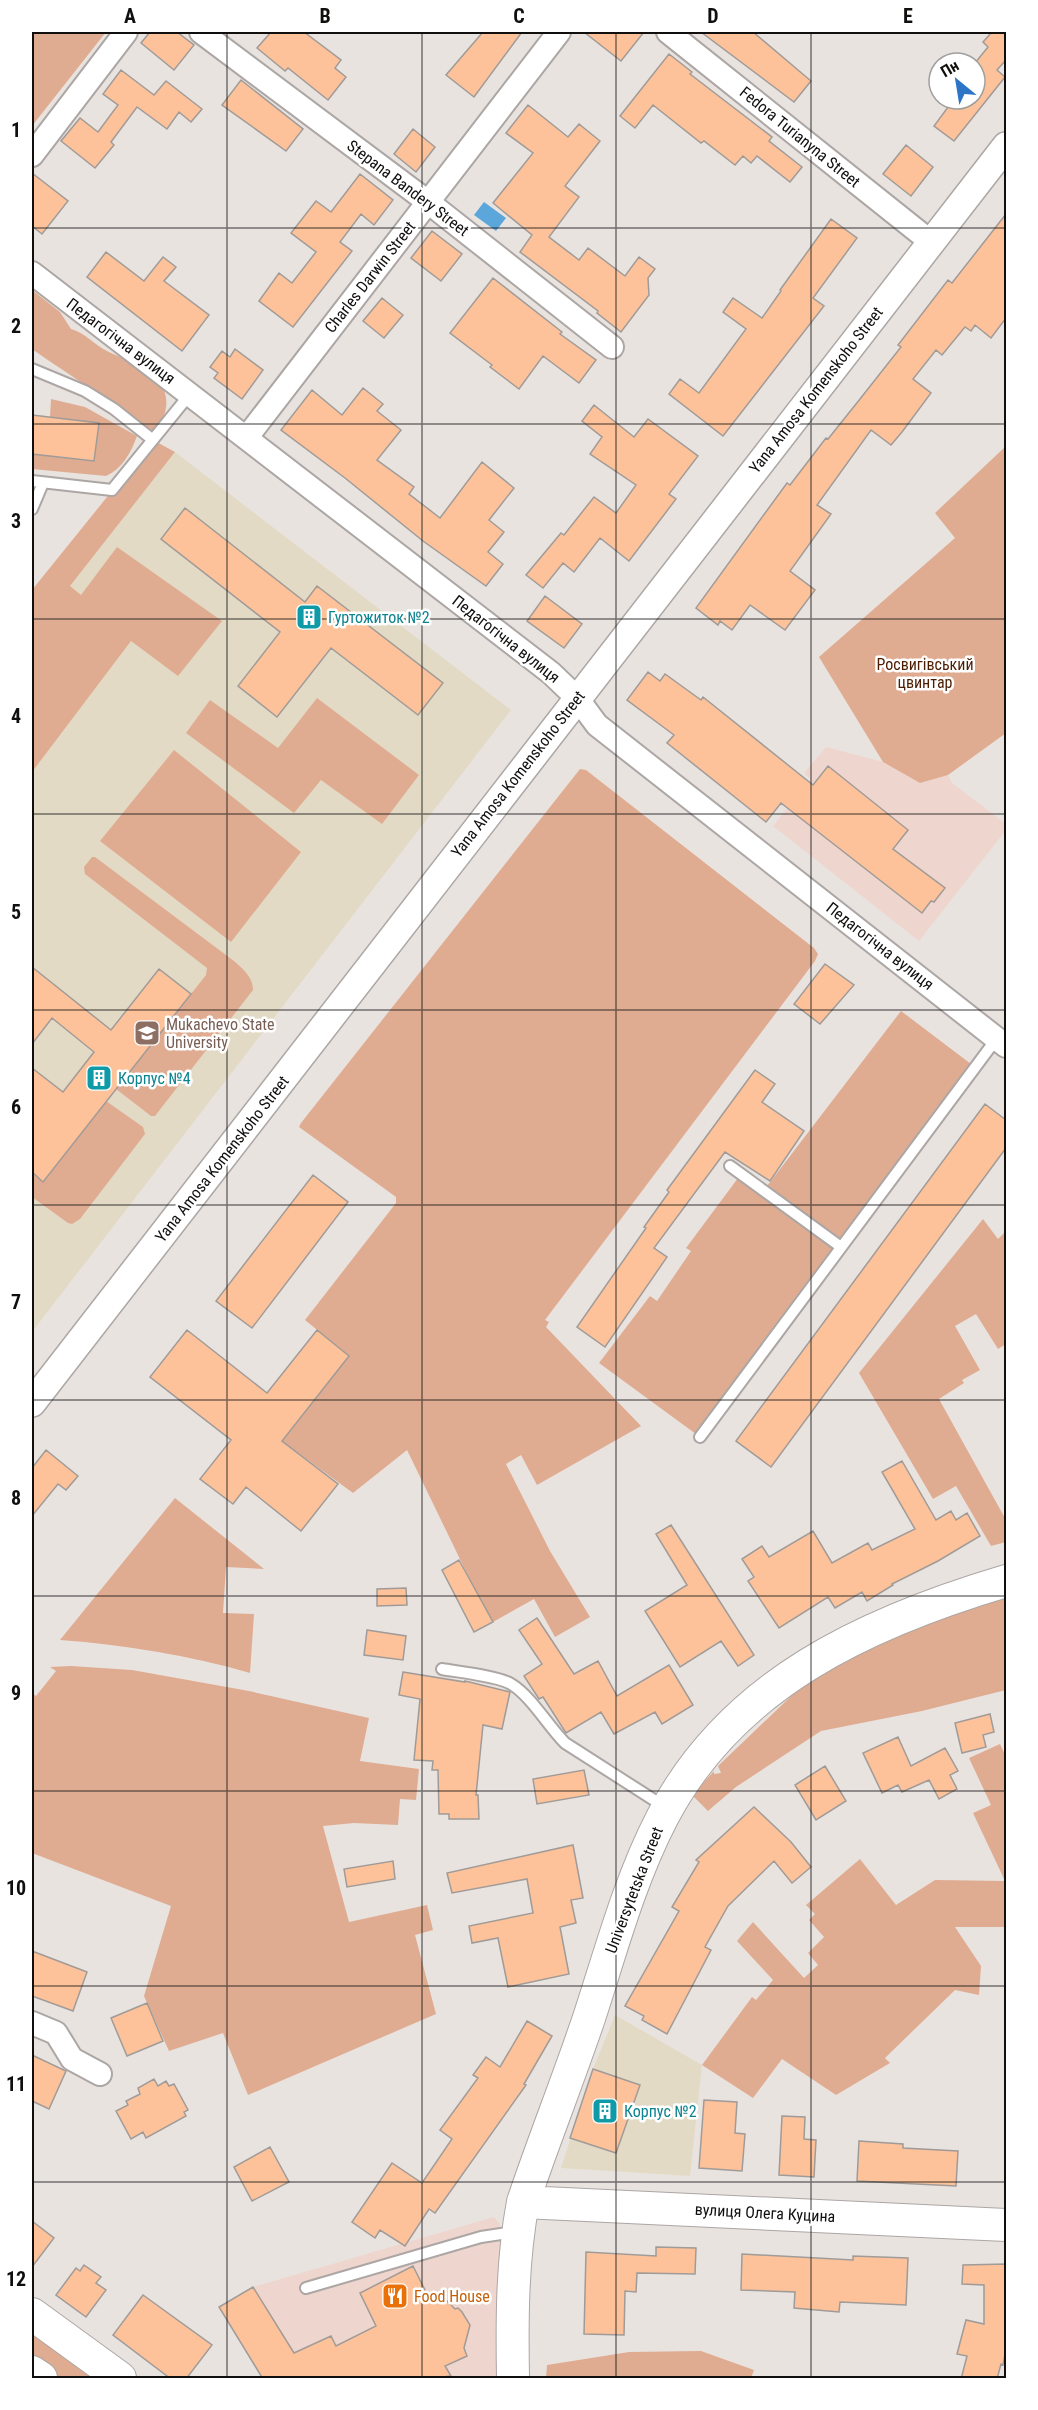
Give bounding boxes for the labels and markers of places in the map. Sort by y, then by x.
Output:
building icon: Гуртожиток №2 [294,602,324,632]
place label: Гуртожиток №2 [328,608,430,627]
place label: Mukachevo State University [166,1015,275,1052]
school or university icon: Mukachevo State University [132,1018,162,1048]
building icon: Корпус №4 [84,1063,114,1093]
place label: Корпус №4 [118,1069,191,1088]
building icon: Корпус №2 [590,2096,620,2126]
place label: Корпус №2 [624,2102,697,2121]
restaurant icon: Food House [380,2281,410,2311]
place label: Food House [414,2287,490,2306]

